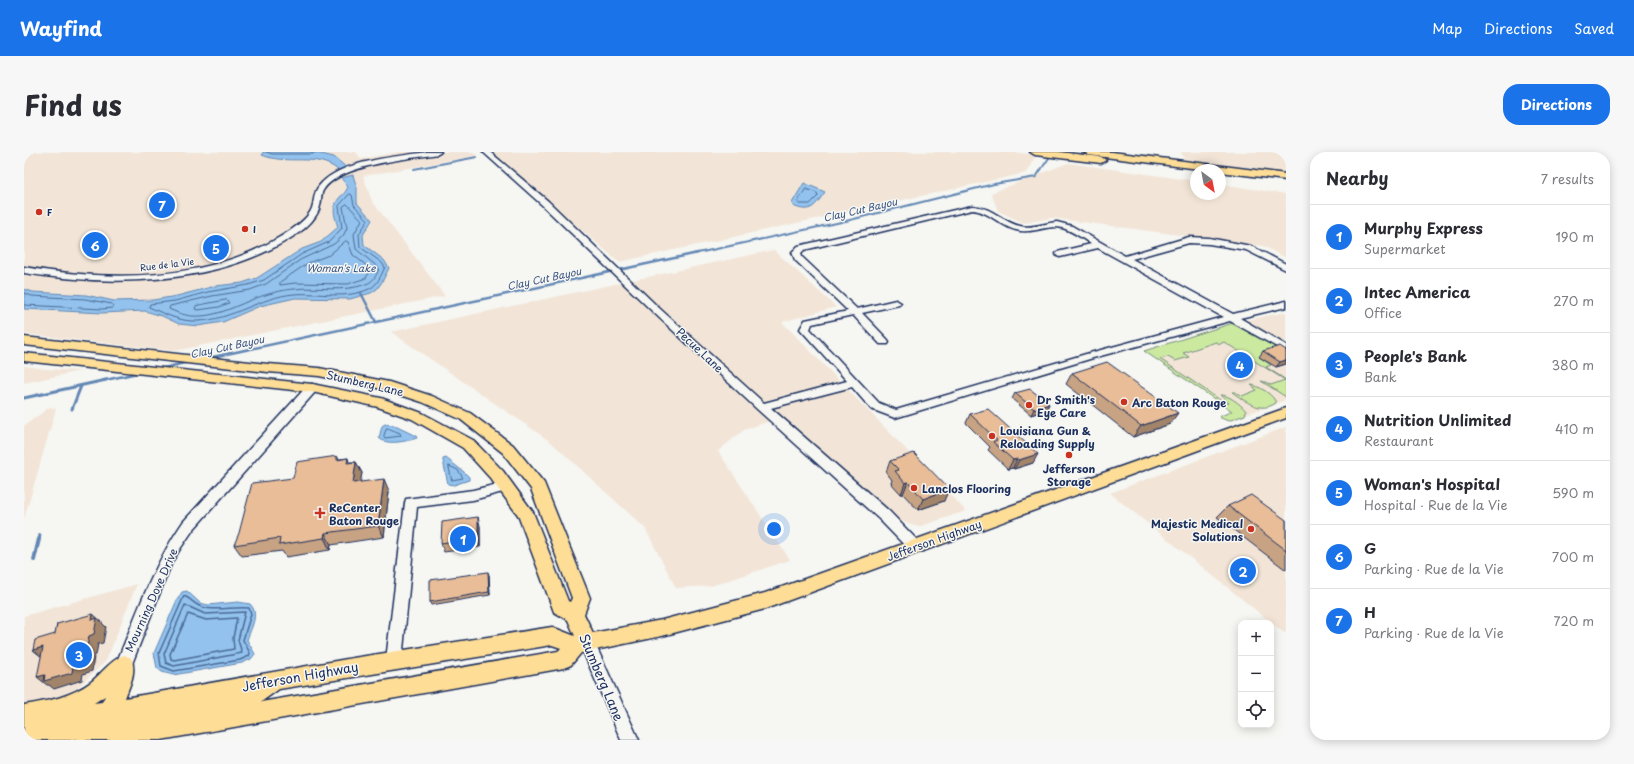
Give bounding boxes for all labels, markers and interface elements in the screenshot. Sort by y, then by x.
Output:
text: Wayfind [20,14,102,42]
text: Map [1432,18,1462,39]
text: Directions [1484,18,1552,39]
text: Saved [1574,18,1614,39]
text: Find us [24,83,122,126]
button: Directions [1503,84,1610,125]
north arrow [1190,164,1226,200]
text: Nearby [1326,165,1388,191]
text: 7 results [1541,169,1594,188]
pin: 7 [149,190,175,220]
water label: Clay Cut Bayou [822,193,900,226]
place label: F [47,205,53,219]
marker: F [34,207,44,217]
text: Murphy Express [1364,216,1483,239]
place label: I [253,222,256,236]
marker: I [240,224,250,234]
text: 1 [1336,227,1342,246]
text: 190 m [1555,227,1594,246]
pin: 6 [82,230,108,260]
pin: 5 [203,233,229,263]
text: Supermarket [1364,239,1446,258]
street label: Rue de la Vie [139,254,195,274]
water label: Woman's Lake [306,260,376,275]
water label: Clay Cut Bayou [506,263,584,294]
text: Intec America [1364,280,1470,303]
text: 2 [1334,291,1344,310]
text: 270 m [1553,291,1594,310]
text: Office [1364,303,1402,322]
street label: Pecue Lane [673,324,727,376]
water label: Clay Cut Bayou [189,331,267,362]
text: People's Bank [1364,344,1467,367]
pin: 4 [1227,350,1253,380]
text: 3 [1335,355,1343,374]
text: 380 m [1551,355,1594,374]
street label: Stumberg Lane [325,366,405,400]
text: Bank [1364,367,1397,386]
place label: Dr Smith's Eye Care [1037,391,1095,421]
place label: Arc Baton Rouge [1131,394,1226,411]
marker: Arc Baton Rouge [1119,397,1129,407]
marker: Dr Smith's Eye Care [1024,400,1034,410]
text: Nutrition Unlimited [1364,408,1511,431]
text: 4 [1335,419,1343,438]
text: 410 m [1555,419,1594,438]
place label: Louisiana Gun & Reloading Supply [1000,422,1095,452]
marker: Louisiana Gun & Reloading Supply [987,431,997,441]
text: Restaurant [1364,431,1434,450]
marker: Jefferson Storage [1064,450,1074,460]
place label: Jefferson Storage [1043,460,1096,490]
text: Woman's Hospital [1364,472,1500,495]
place label: Lanclos Flooring [922,480,1011,497]
marker: Lanclos Flooring [909,483,919,493]
text: 5 [1335,483,1343,502]
text: 590 m [1552,483,1594,502]
text: Hospital · Rue de la Vie [1364,495,1507,514]
place label: ReCenter Baton Rouge [329,499,399,529]
marker: ReCenter Baton Rouge [314,507,326,519]
street label: Jefferson Highway [884,515,984,565]
place label: Majestic Medical Solutions [1151,515,1243,545]
your location [764,519,784,539]
pin: 1 [450,524,476,554]
marker: Majestic Medical Solutions [1246,524,1256,534]
text: G [1364,536,1376,559]
street label: Mourning Dove Drive [120,545,182,655]
text: 6 [1334,547,1344,566]
text: 700 m [1552,547,1594,566]
pin: 2 [1230,556,1256,586]
text: Parking · Rue de la Vie [1364,559,1504,578]
text: H [1364,600,1376,623]
text: 7 [1335,611,1343,630]
text: 720 m [1554,611,1594,630]
map controls [1238,620,1274,728]
button: + [1238,620,1274,656]
text: Parking · Rue de la Vie [1364,623,1504,642]
street label: Stumberg Lane [575,630,629,724]
pin: 3 [66,640,92,670]
street label: Jefferson Highway [240,656,360,696]
button: − [1238,656,1274,692]
button: locate [1238,692,1274,728]

